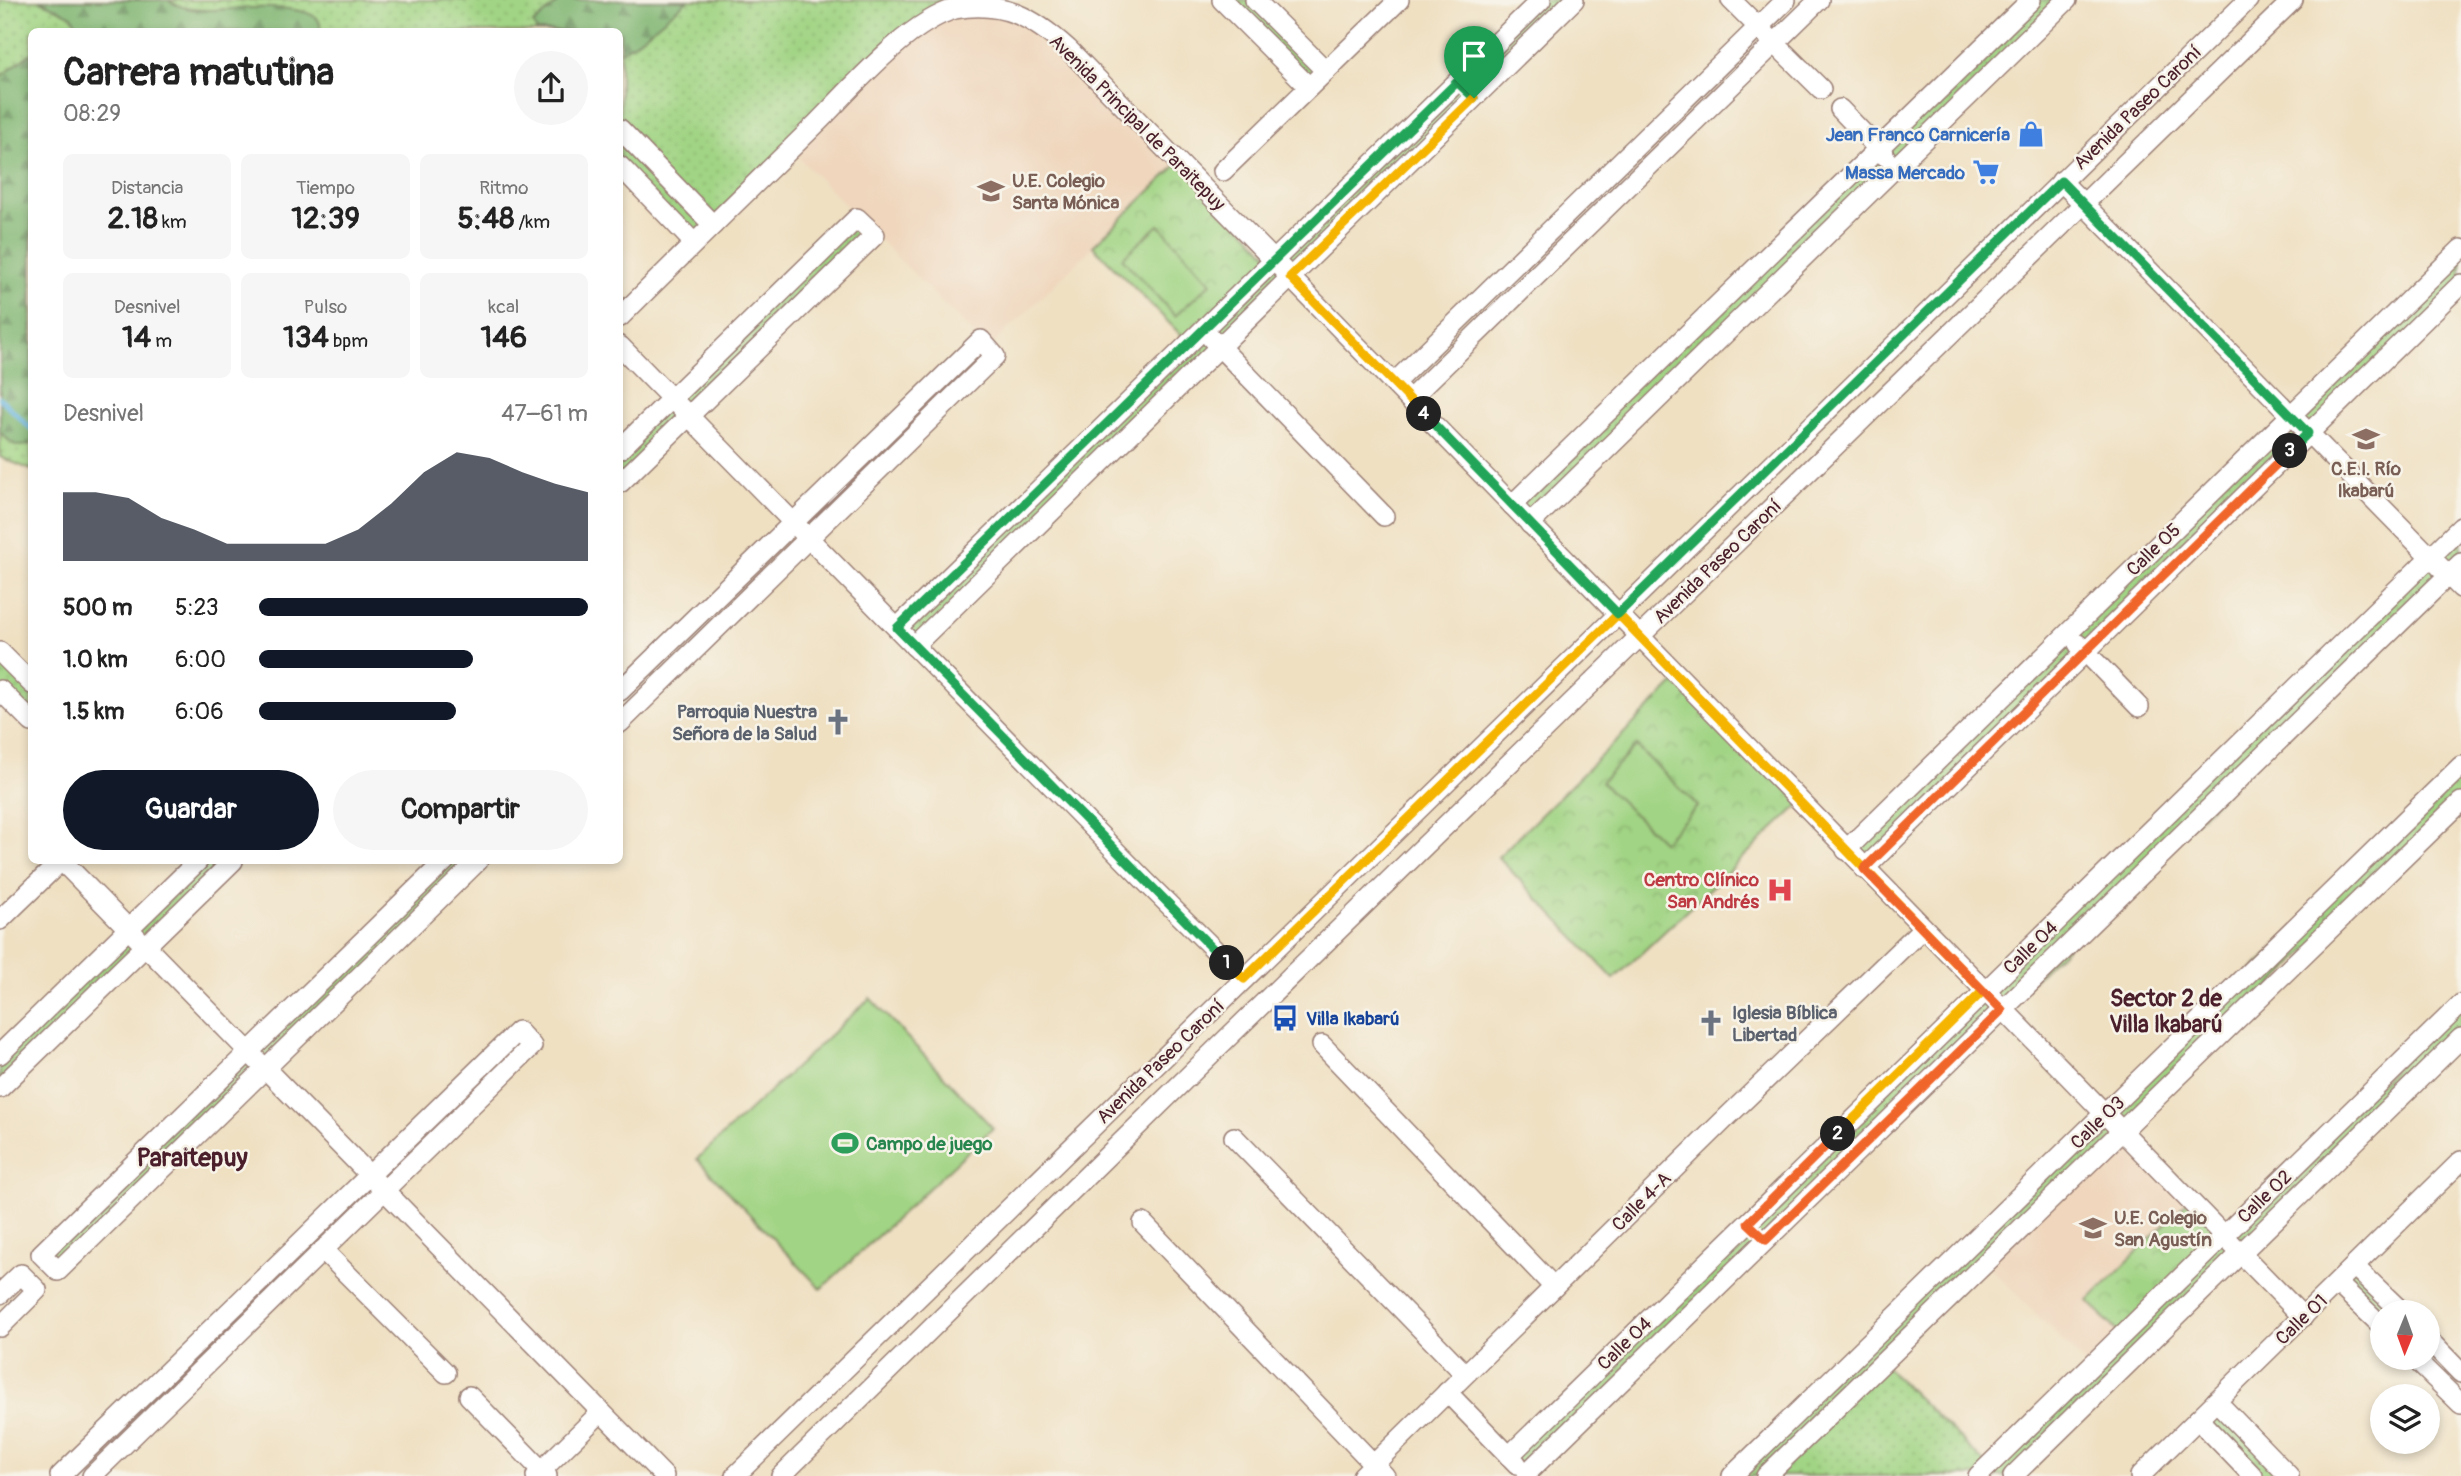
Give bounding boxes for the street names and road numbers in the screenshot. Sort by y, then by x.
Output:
street label: Avenida Principal de Paraitepuy [1044,29,1231,216]
street label: Avenida Paseo Caroní [2069,40,2207,175]
street label: Avenida Paseo Caroní [1649,494,1787,629]
street label: Calle 05 [2121,518,2186,581]
street label: Calle 04 [1998,916,2063,980]
street label: Avenida Paseo Caroní [1092,994,1230,1129]
street label: Calle 03 [2065,1091,2130,1155]
street label: Calle 02 [2232,1165,2297,1229]
street label: Calle 4-A [1607,1167,1677,1237]
street label: Calle 01 [2271,1289,2333,1350]
street label: Calle 04 [1592,1312,1657,1376]

